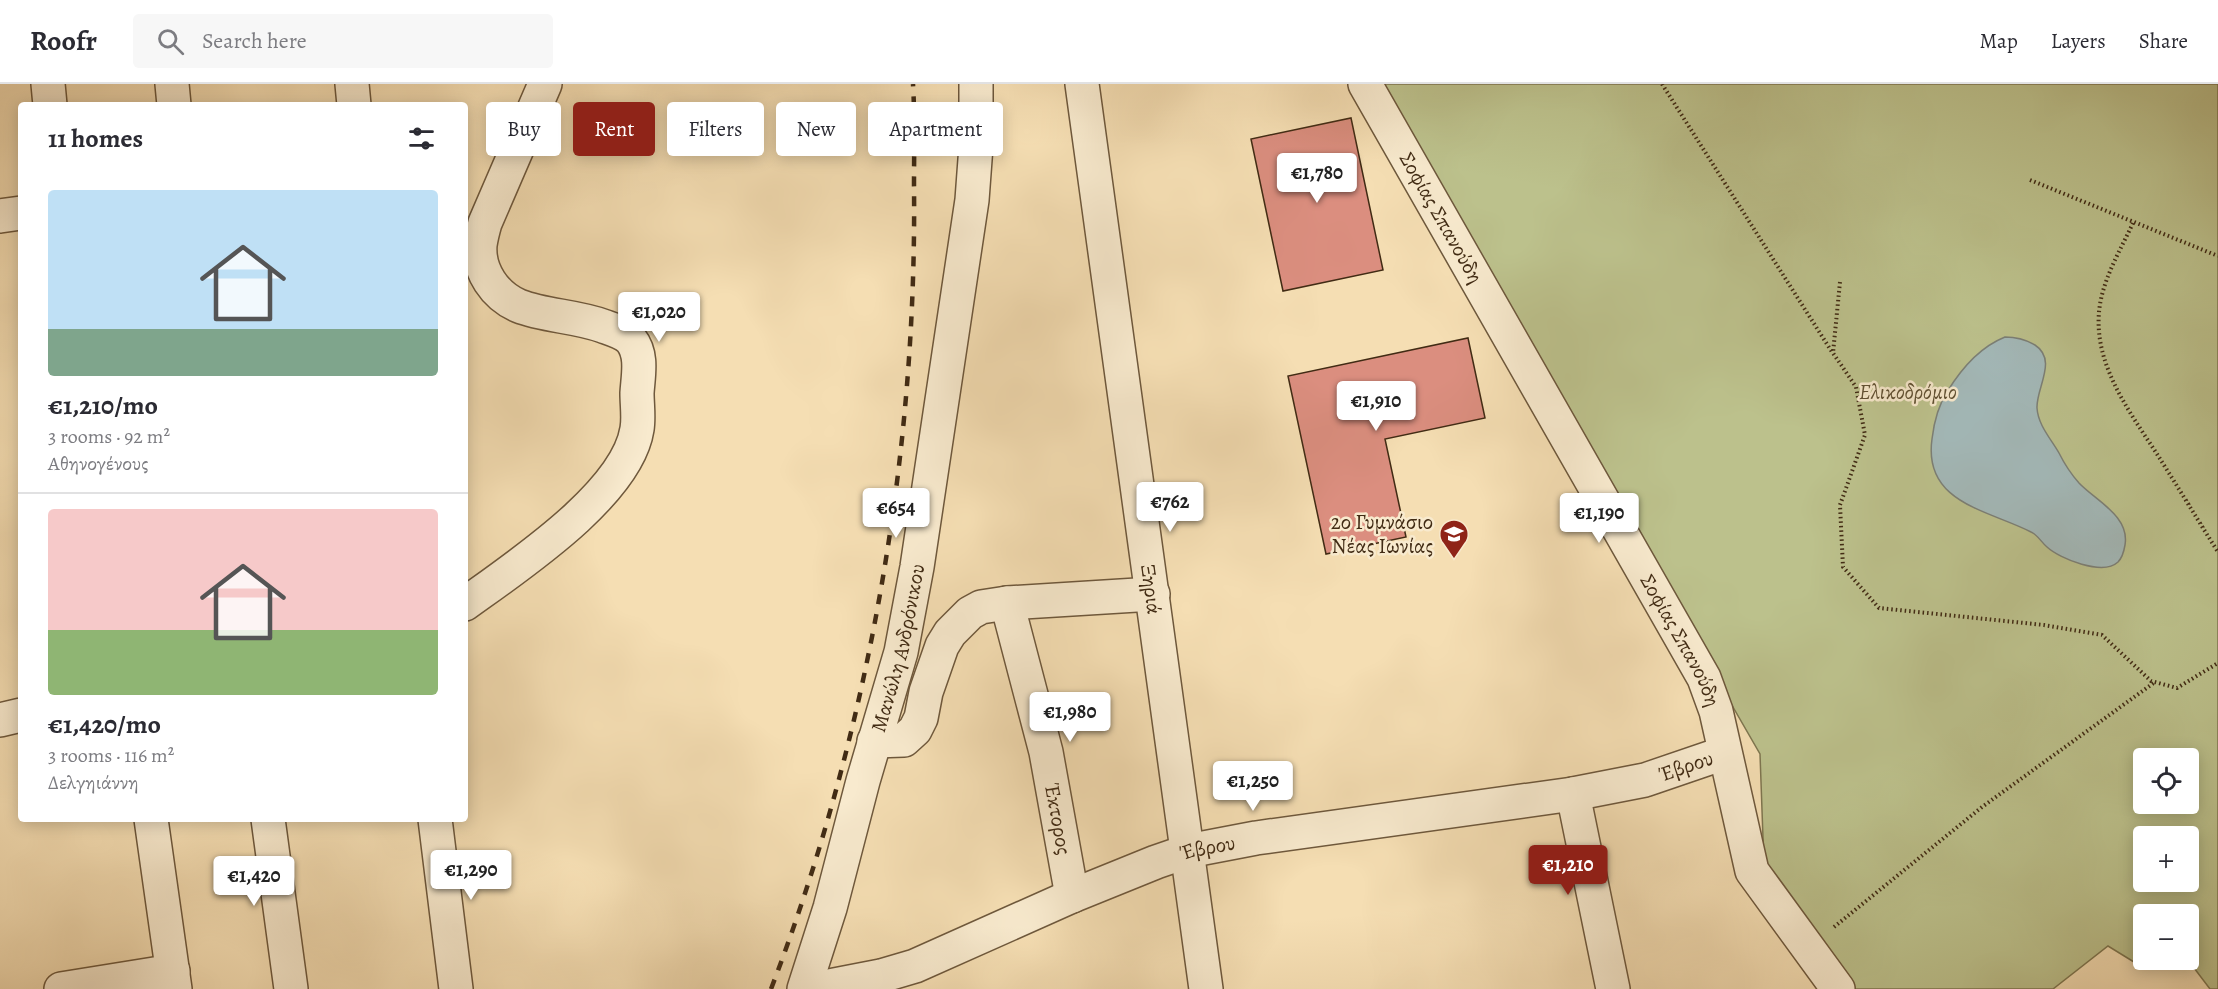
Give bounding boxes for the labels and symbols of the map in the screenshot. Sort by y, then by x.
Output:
street label: Σοφίας Σπανούδη [1393,147,1490,288]
pin: €1,780 [1268,153,1366,204]
pin: €1,020 [610,292,708,343]
park label: Ελικοδρόμιο [1859,378,1957,406]
pin: €1,910 [1327,381,1425,432]
pin: €762 [1134,482,1206,533]
pin: €654 [860,488,932,539]
pin: €1,190 [1550,493,1648,544]
place label: 2ο Γυμνάσιο Νέας Ιωνίας [1331,508,1433,560]
school or university icon: 2ο Γυμνάσιο Νέας Ιωνίας [1438,518,1470,560]
street label: Μανώλη Ανδρόνικου [864,561,931,736]
street label: Ξηριά [1134,563,1169,616]
street label: Σοφίας Σπανούδη [1634,569,1727,710]
pin: €1,980 [1021,692,1119,743]
street label: Έβρου [1655,744,1717,788]
pin: €1,250 [1204,761,1302,812]
street label: Έκτορος [1038,781,1078,857]
street label: Έβρου [1176,828,1238,867]
pin: €1,210 [1519,845,1617,896]
pin: €1,290 [422,850,520,901]
pin: €1,420 [205,856,303,907]

